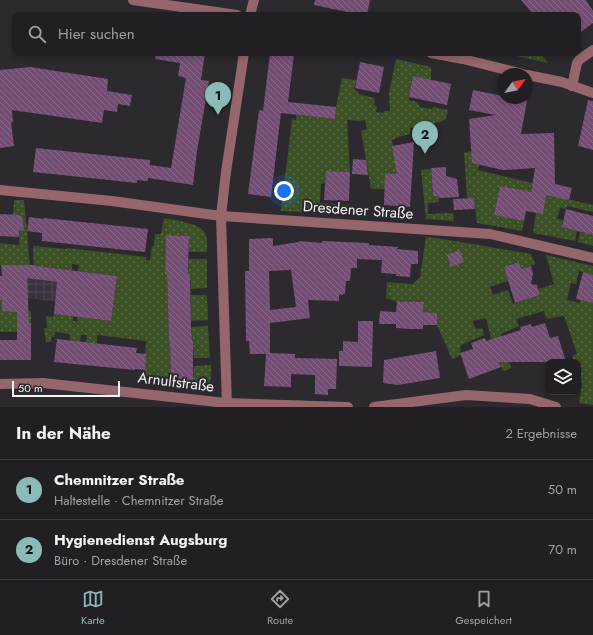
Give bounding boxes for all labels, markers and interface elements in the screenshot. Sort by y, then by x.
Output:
search box [12,12,581,56]
icon: search [26,23,48,45]
text: Hier suchen [58,23,135,45]
north arrow [497,68,533,104]
pin: 1 [205,82,231,115]
pin: 2 [412,121,438,154]
your location [274,181,294,201]
street label: Dresdener Straße [302,195,414,225]
map controls [545,359,581,395]
button: layers [545,359,581,395]
street label: Arnulfstraße [137,366,216,398]
scale bar [12,379,120,398]
text: 50 m [18,380,43,396]
text: In der Nähe [16,421,111,445]
text: 2 Ergebnisse [505,424,577,443]
text: Chemnitzer Straße [54,469,184,491]
text: 1 [26,480,32,499]
text: 50 m [548,480,577,499]
text: Haltestelle · Chemnitzer Straße [54,491,224,510]
text: Hygienedienst Augsburg [54,529,228,551]
text: 2 [25,540,33,559]
text: 70 m [548,540,577,559]
text: Büro · Dresdener Straße [54,551,187,570]
tab: Karte [81,588,105,628]
tab: Route [267,588,293,628]
tab: Gespeichert [455,588,512,628]

